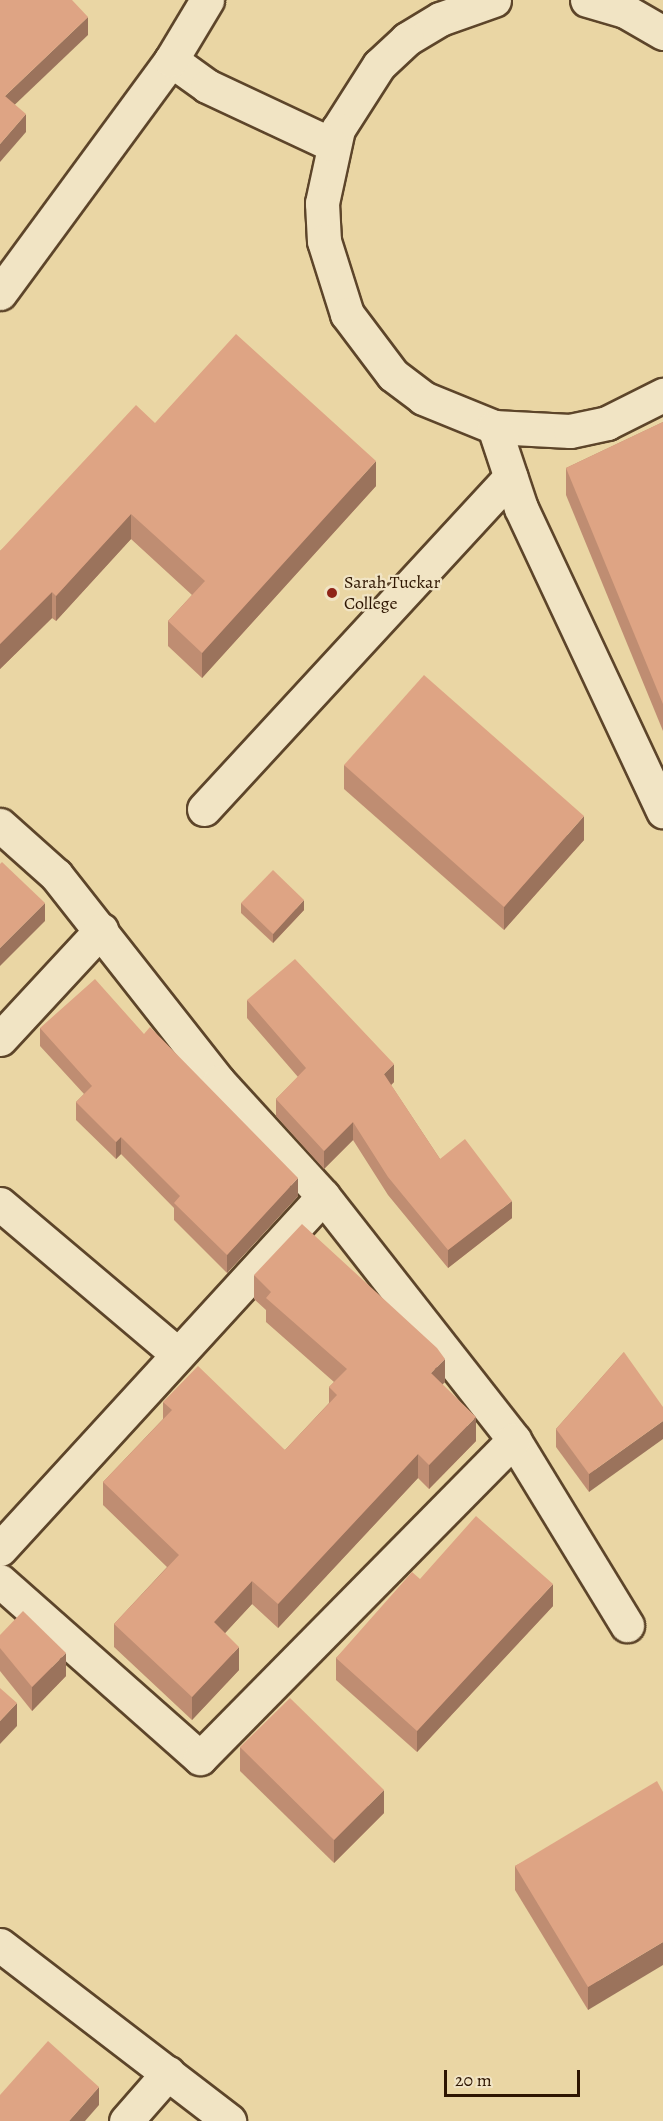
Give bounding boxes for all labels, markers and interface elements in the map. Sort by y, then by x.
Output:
place label: Sarah Tuckar College [344,572,440,614]
marker: Sarah Tuckar College [325,586,339,600]
scale bar [447,2058,584,2096]
text: 20 m [455,2068,492,2092]

